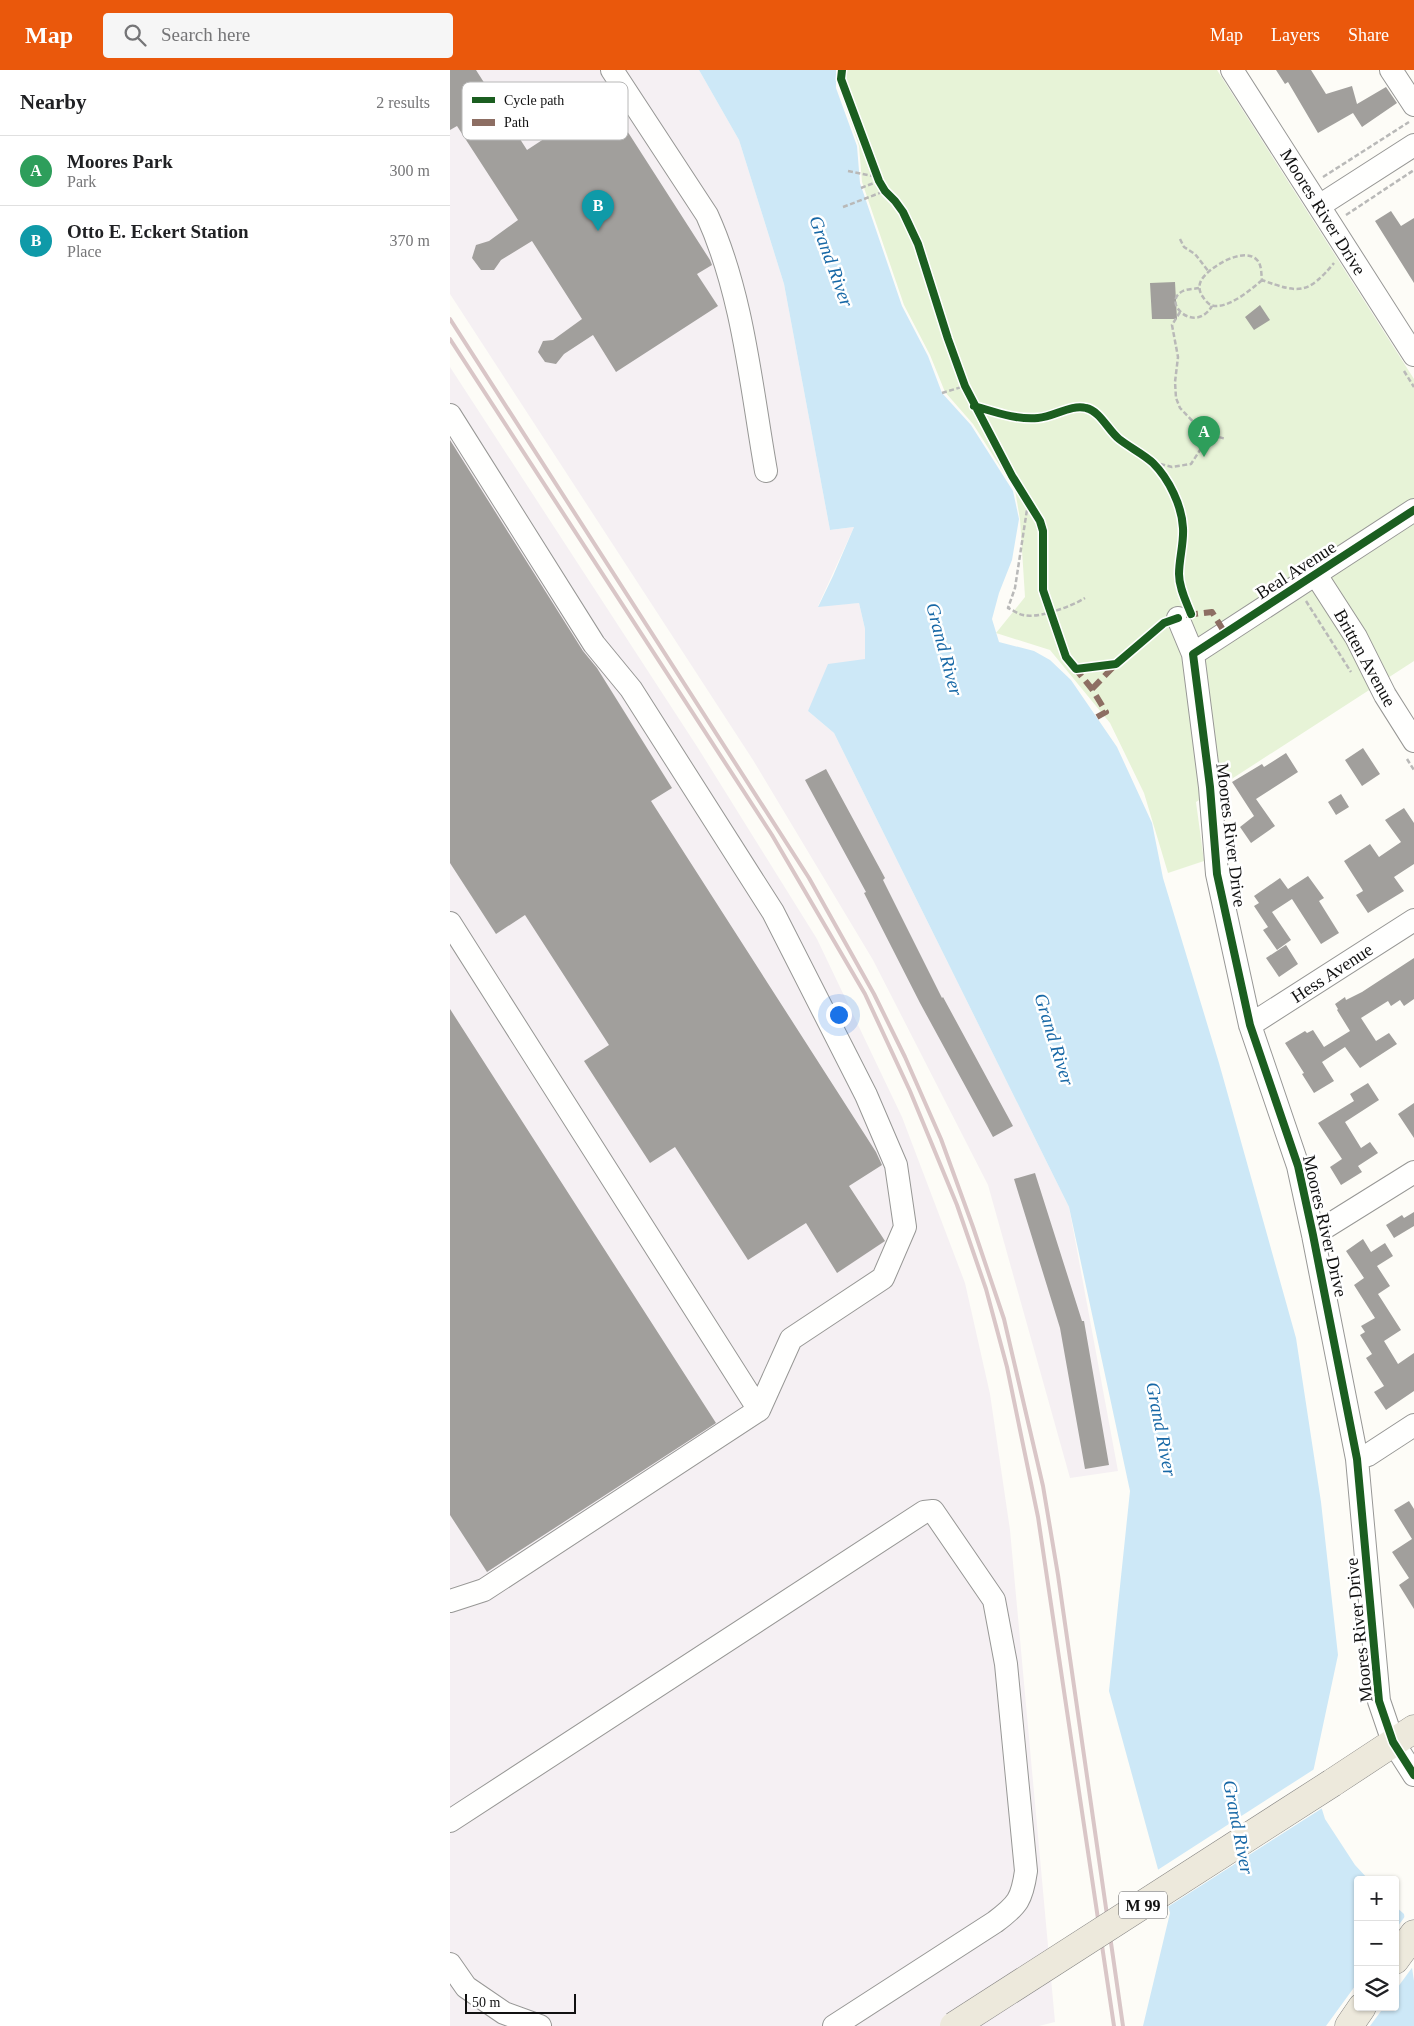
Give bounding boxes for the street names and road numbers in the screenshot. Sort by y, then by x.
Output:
street label: Moores River Drive [1276,145,1370,279]
street label: Beal Avenue [1252,537,1340,603]
street label: Britten Avenue [1330,606,1400,710]
street label: Moores River Drive [1212,762,1250,908]
street label: Hess Avenue [1287,939,1377,1007]
street label: Moores River Drive [1299,1153,1351,1299]
street label: Moores River Drive [1341,1557,1377,1703]
road number: M 99 [1119,1892,1167,1918]

